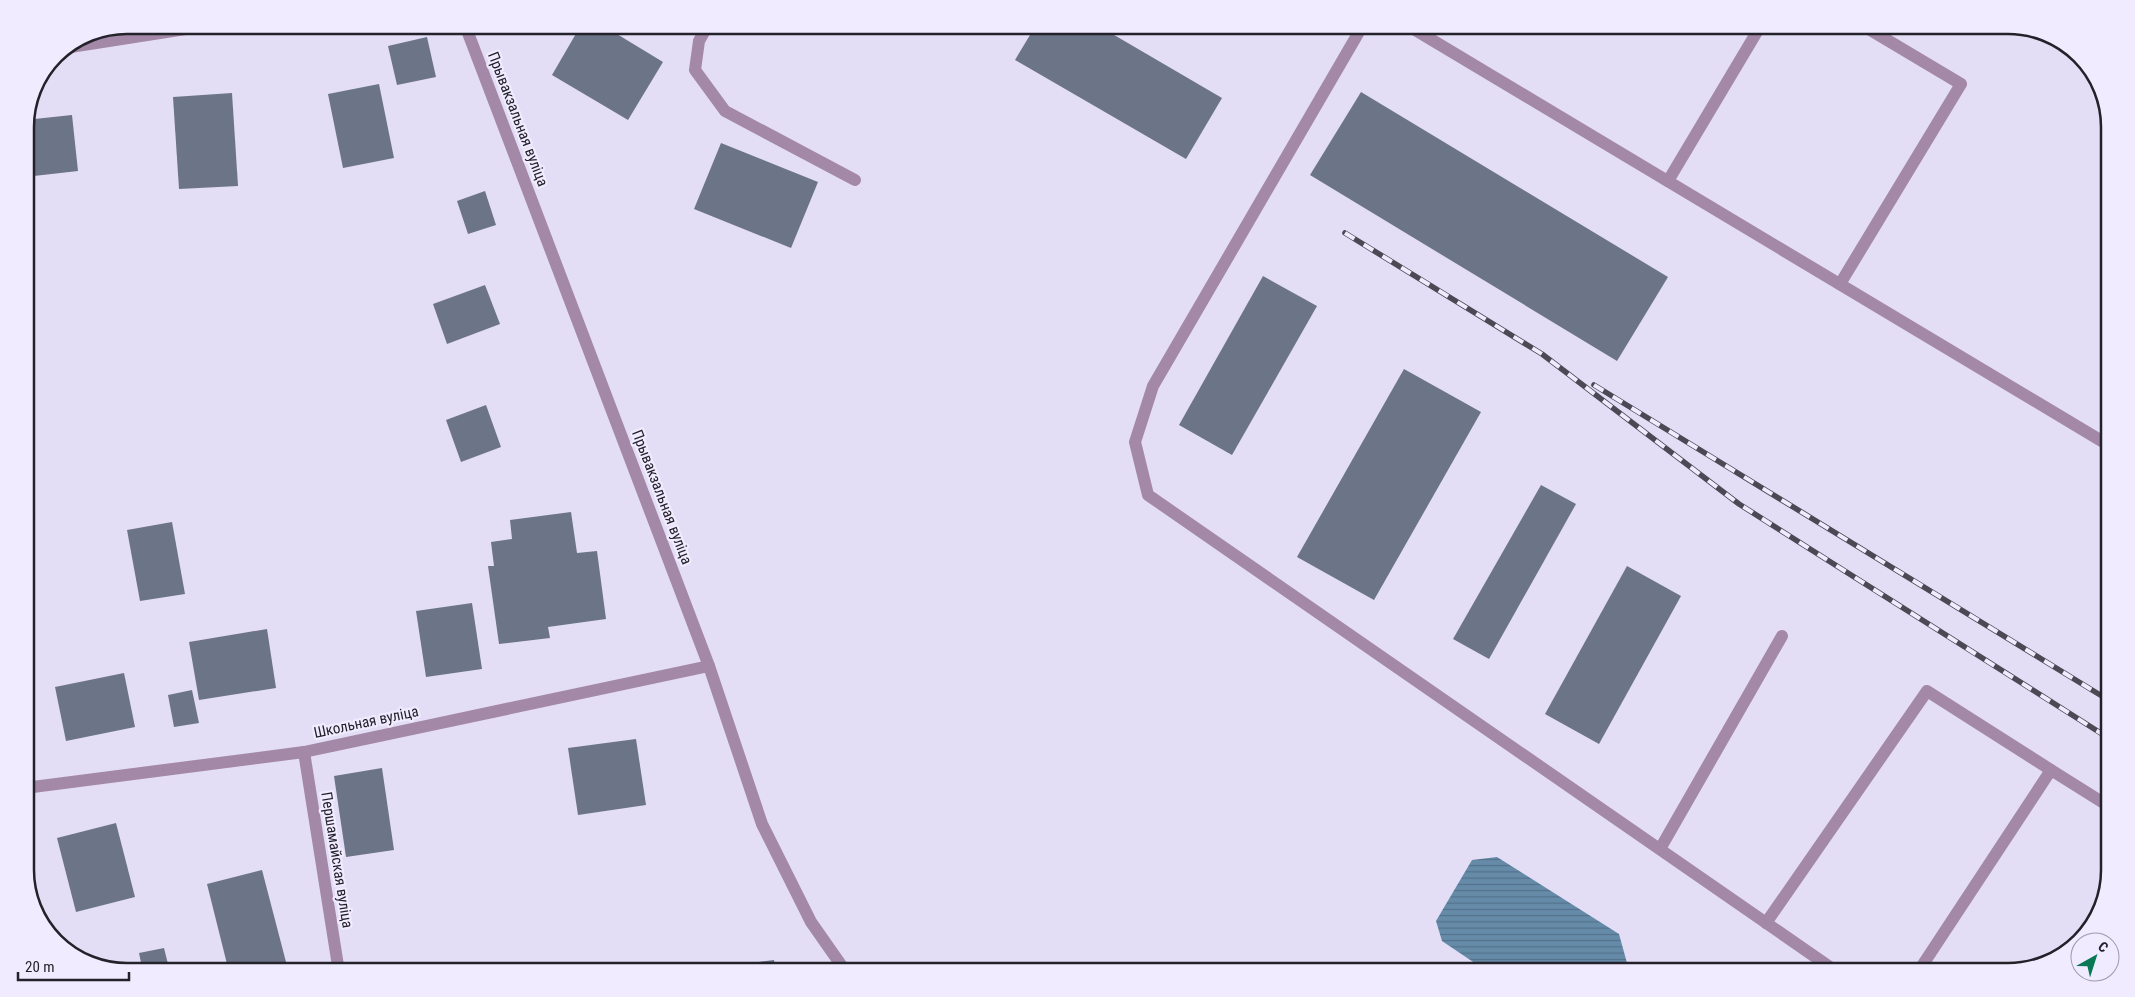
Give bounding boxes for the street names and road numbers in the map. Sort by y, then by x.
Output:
street label: Прывакзальная вуліца [484,49,552,189]
street label: Прывакзальная вуліца [628,427,696,567]
street label: Школьная вуліца [312,702,420,742]
street label: Першамайская вуліца [317,791,357,929]

